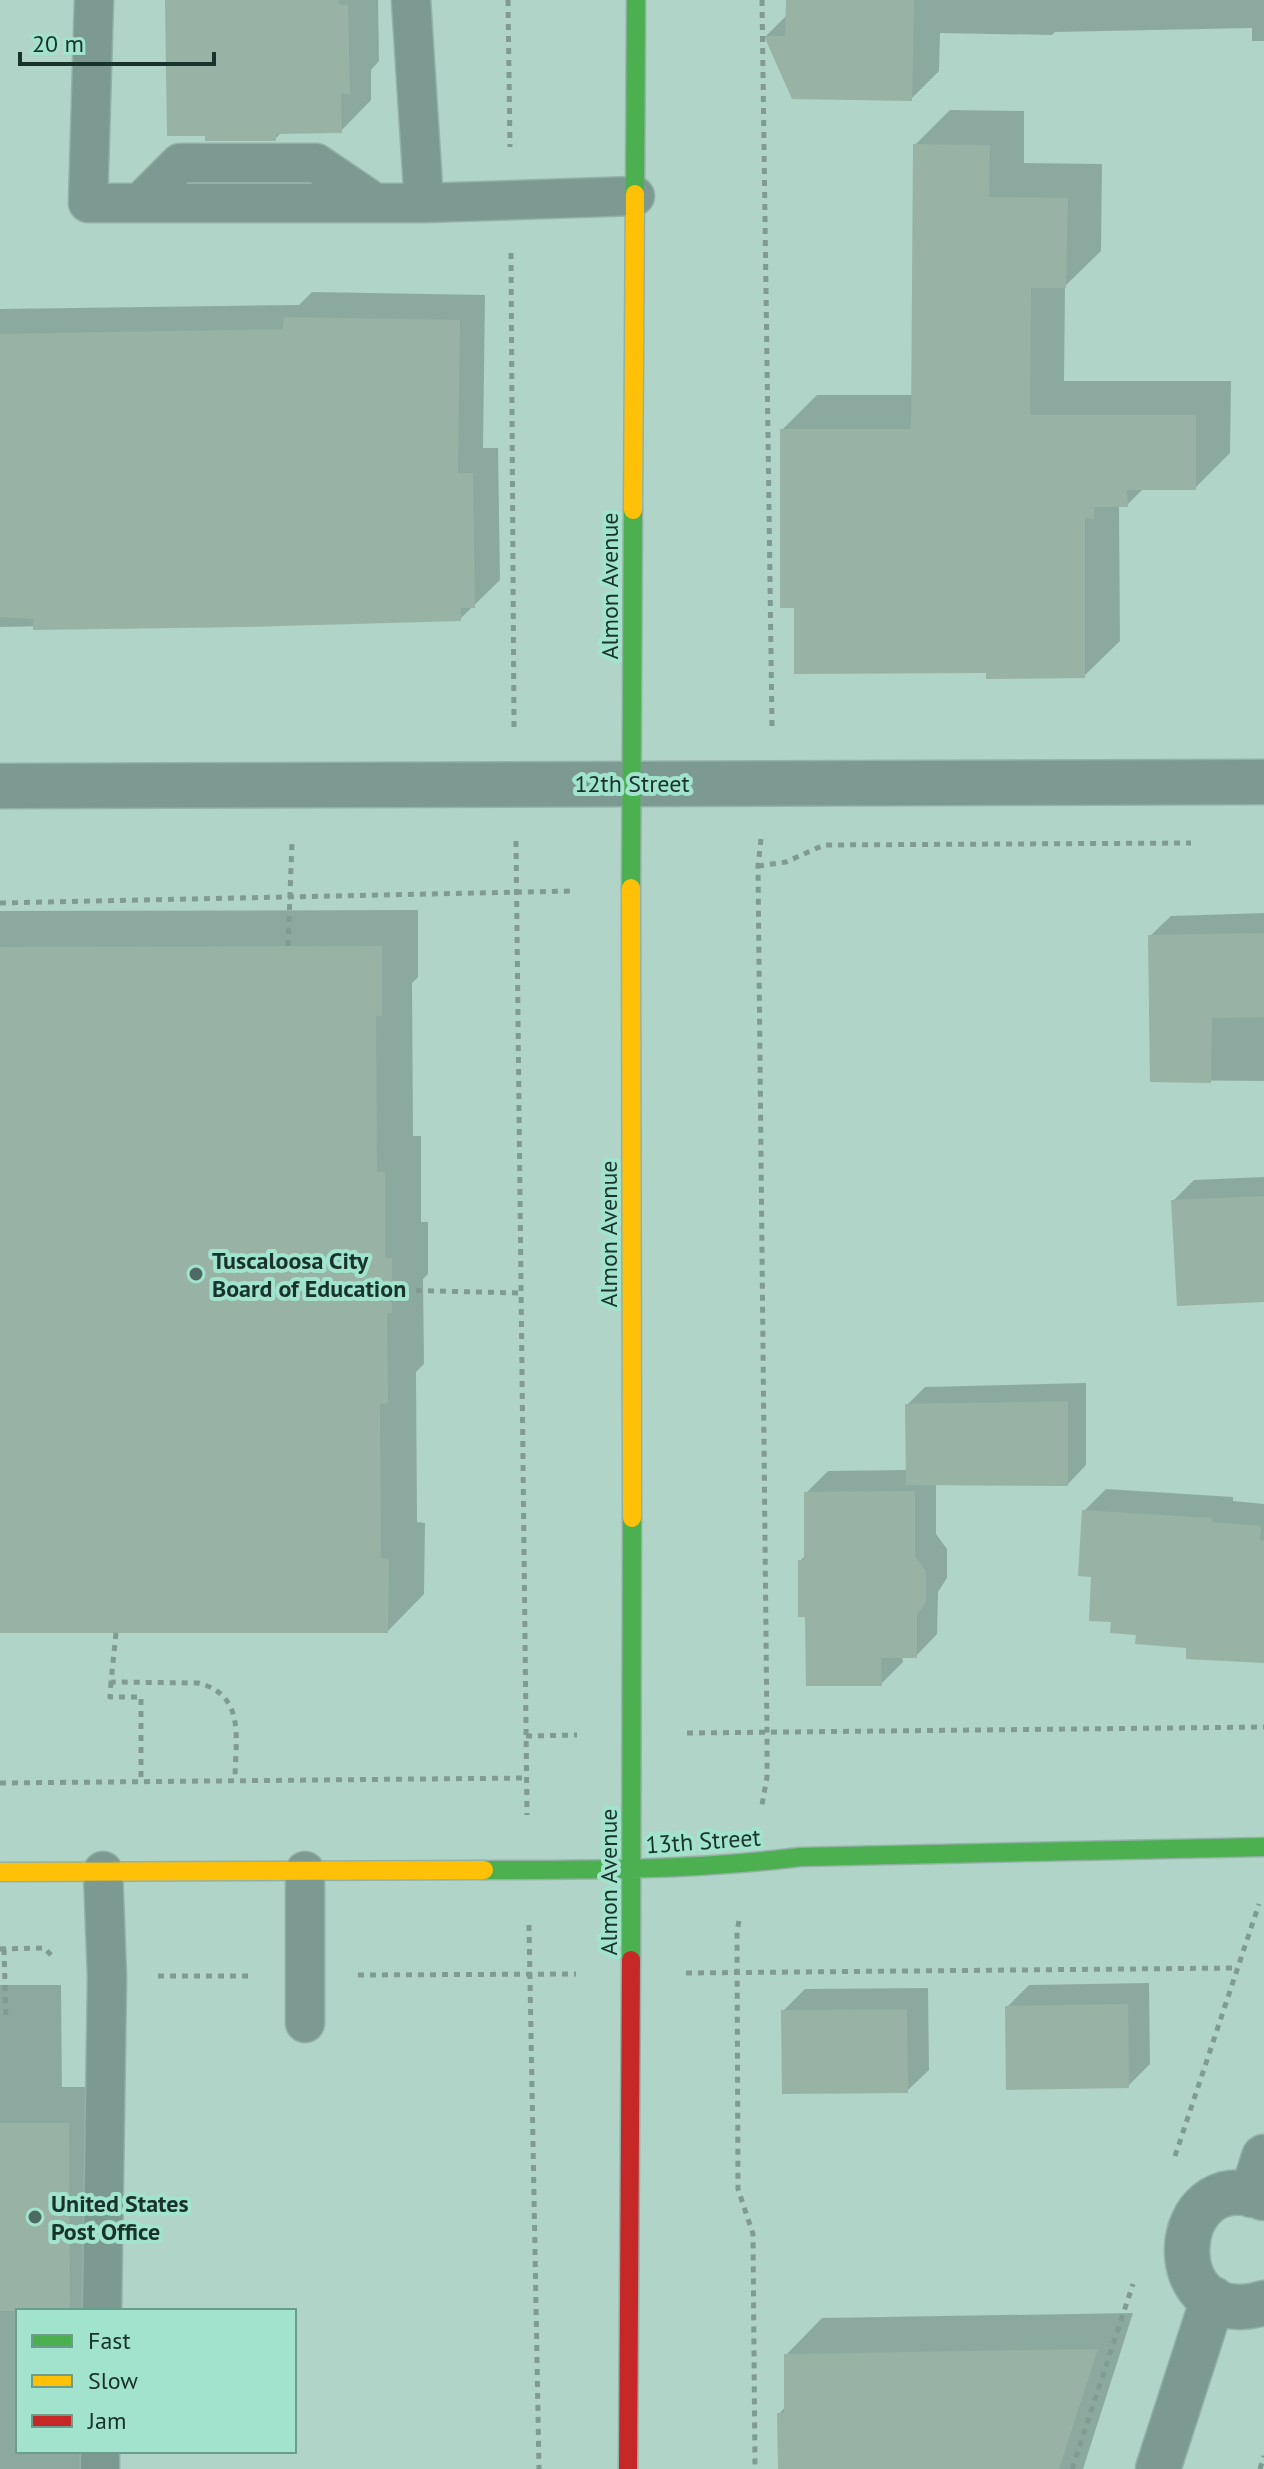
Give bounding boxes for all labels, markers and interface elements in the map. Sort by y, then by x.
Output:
scale bar [20,16,214,66]
text: 20 m [32,28,84,59]
street label: Almon Avenue [594,512,625,660]
street label: 12th Street [574,768,690,799]
street label: Almon Avenue [593,1160,624,1308]
place label: Tuscaloosa City Board of Education [212,1245,406,1304]
marker: Tuscaloosa City Board of Education [187,1265,205,1283]
street label: Almon Avenue [593,1808,624,1956]
street label: 13th Street [644,1822,762,1860]
place label: United States Post Office [51,2188,189,2247]
marker: United States Post Office [26,2208,44,2226]
legend [16,2309,296,2453]
text: Fast [88,2325,131,2356]
text: Slow [88,2365,138,2396]
text: Jam [87,2405,126,2436]

